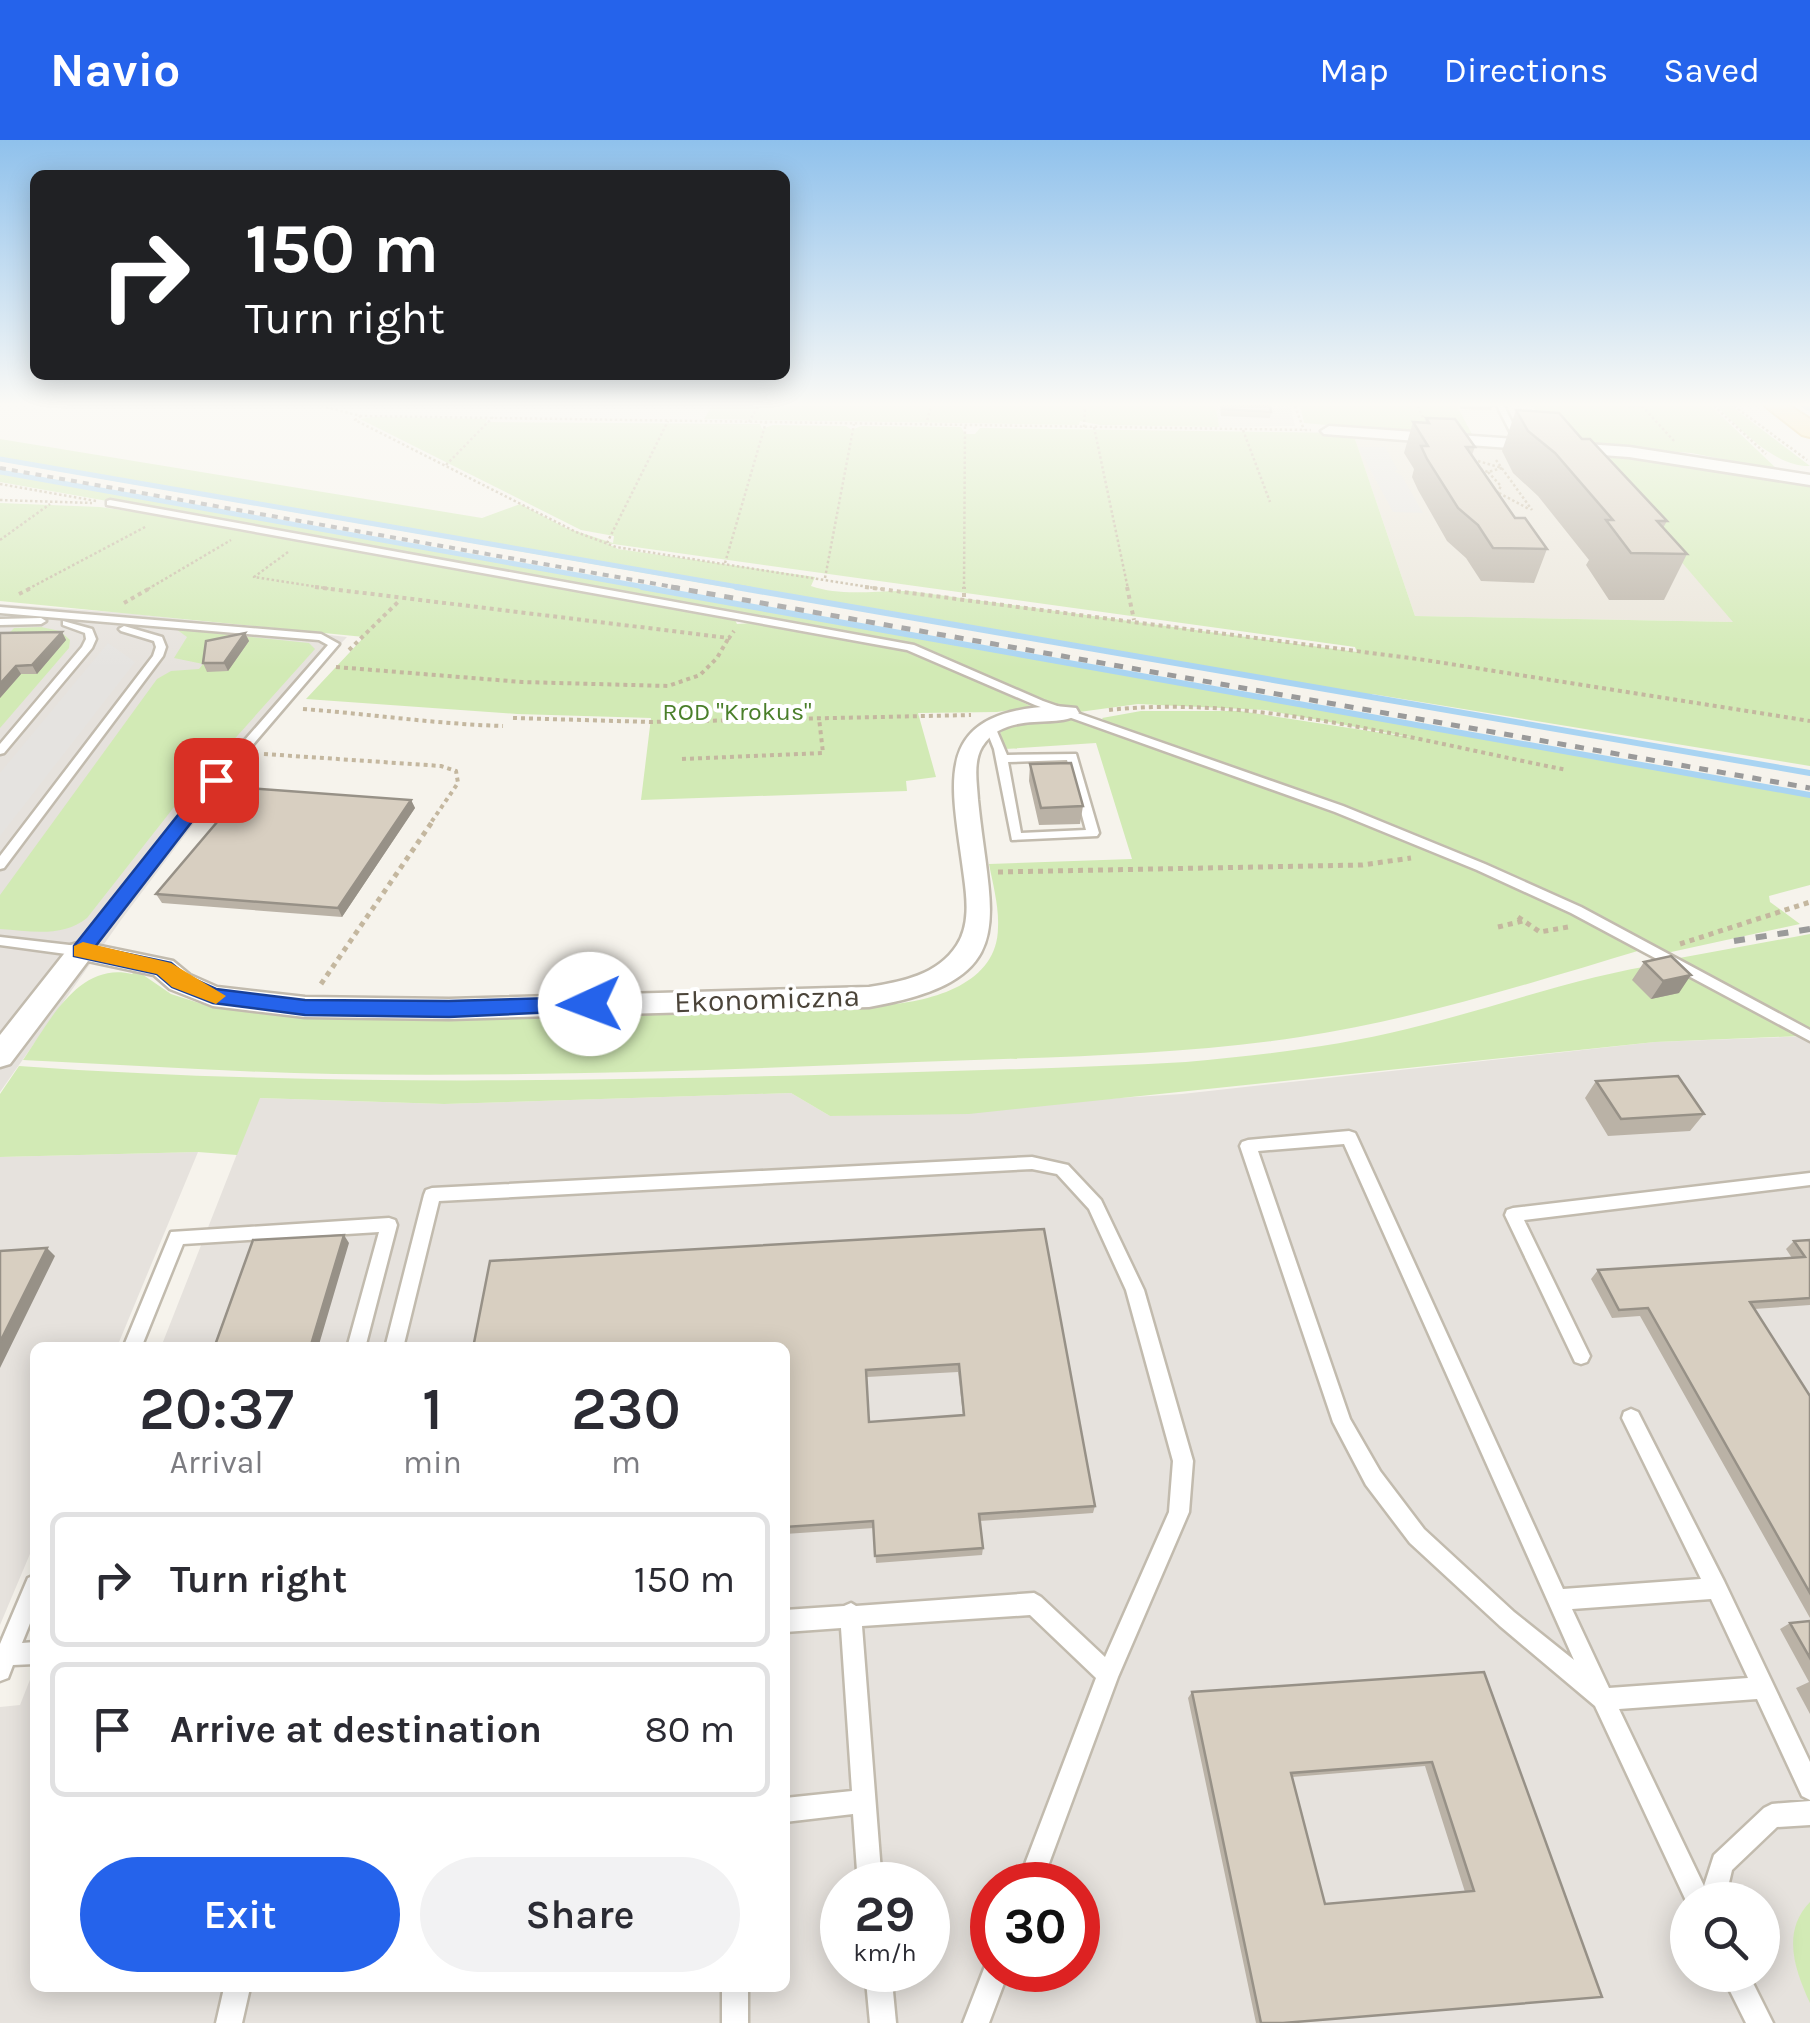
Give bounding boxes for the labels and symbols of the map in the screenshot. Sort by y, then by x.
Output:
park label: ROD "Krokus" [662,697,812,726]
pin [174,738,259,823]
position arrow [538,952,642,1056]
street label: Ekonomiczna [673,978,861,1020]
speed limit sign: 30 [970,1862,1100,1992]

